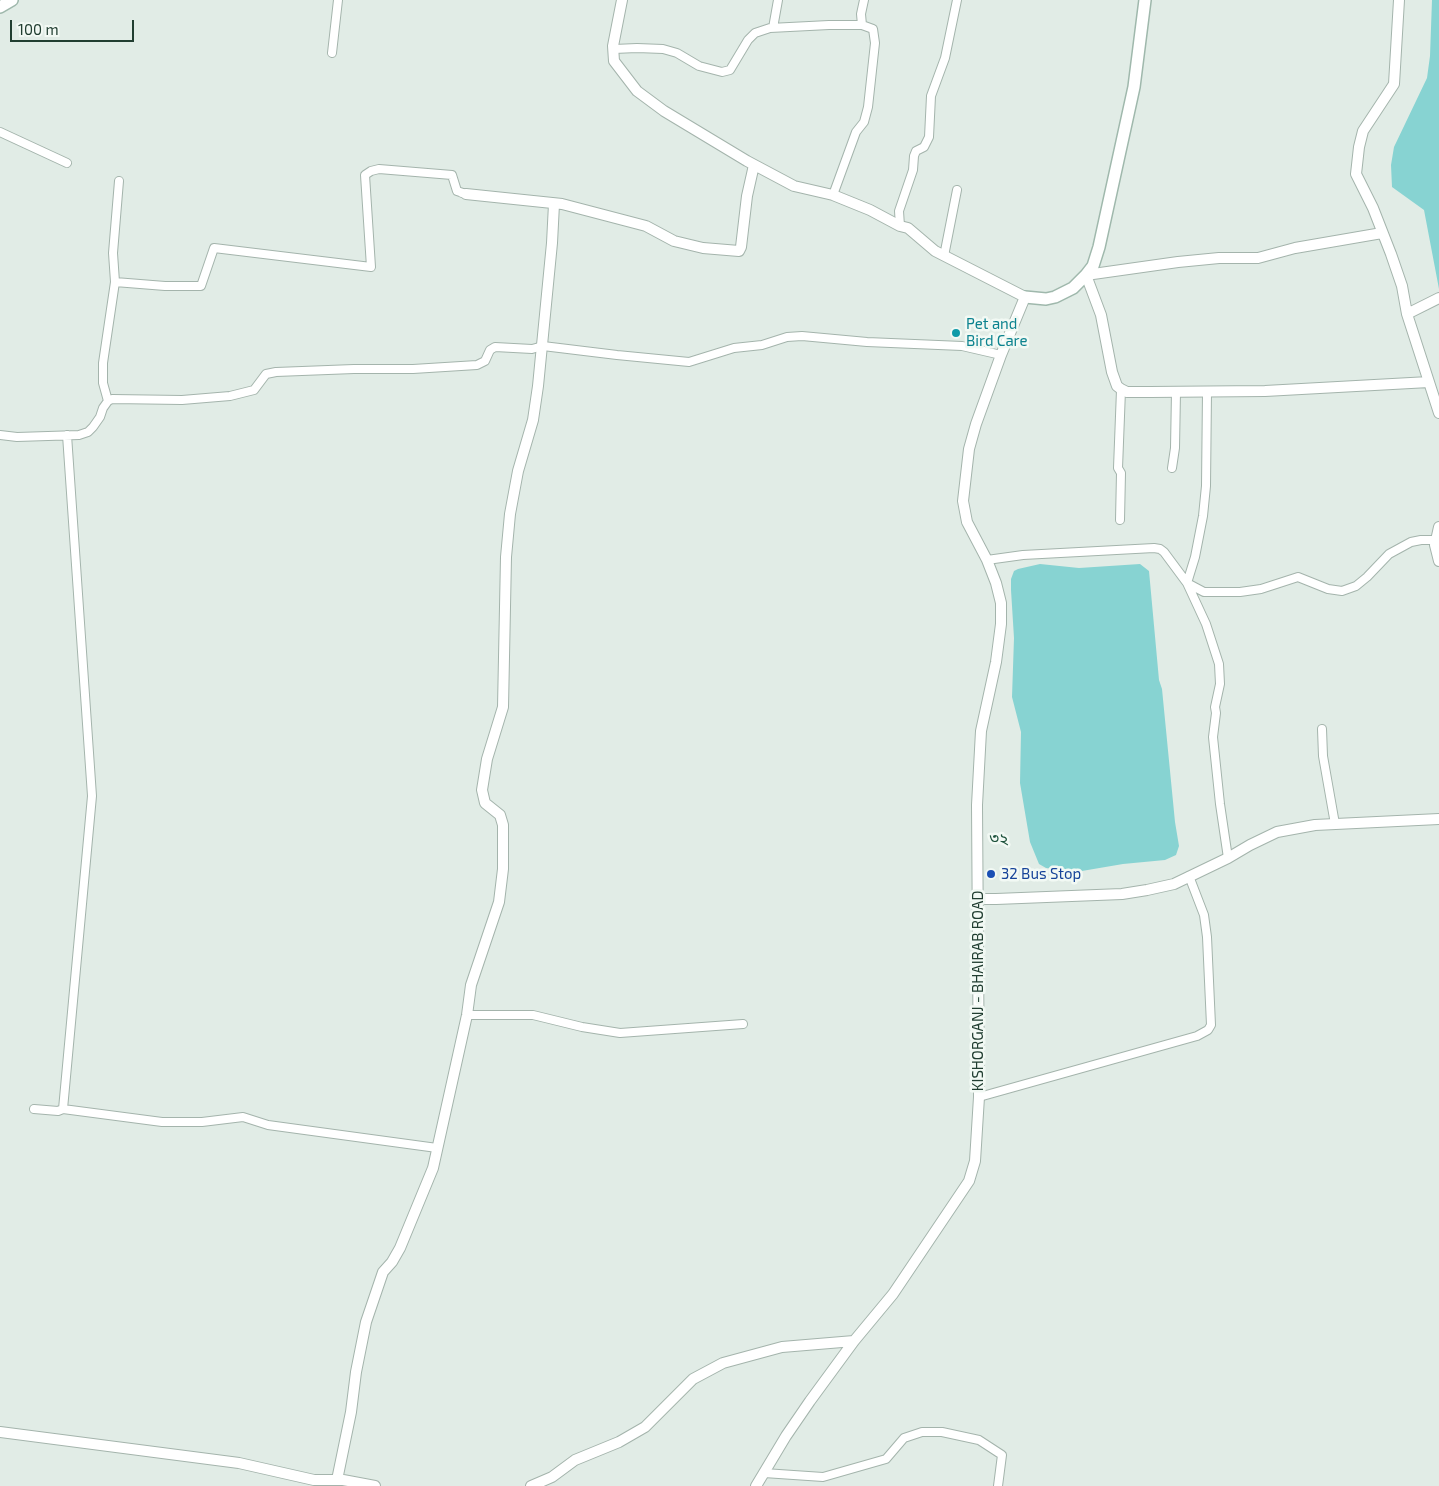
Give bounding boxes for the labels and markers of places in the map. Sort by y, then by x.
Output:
place label: Pet and Bird Care [966,315,1027,350]
marker: Pet and Bird Care [950,327,962,339]
place label: 32 Bus Stop [1001,865,1081,883]
marker: 32 Bus Stop [985,868,997,880]

